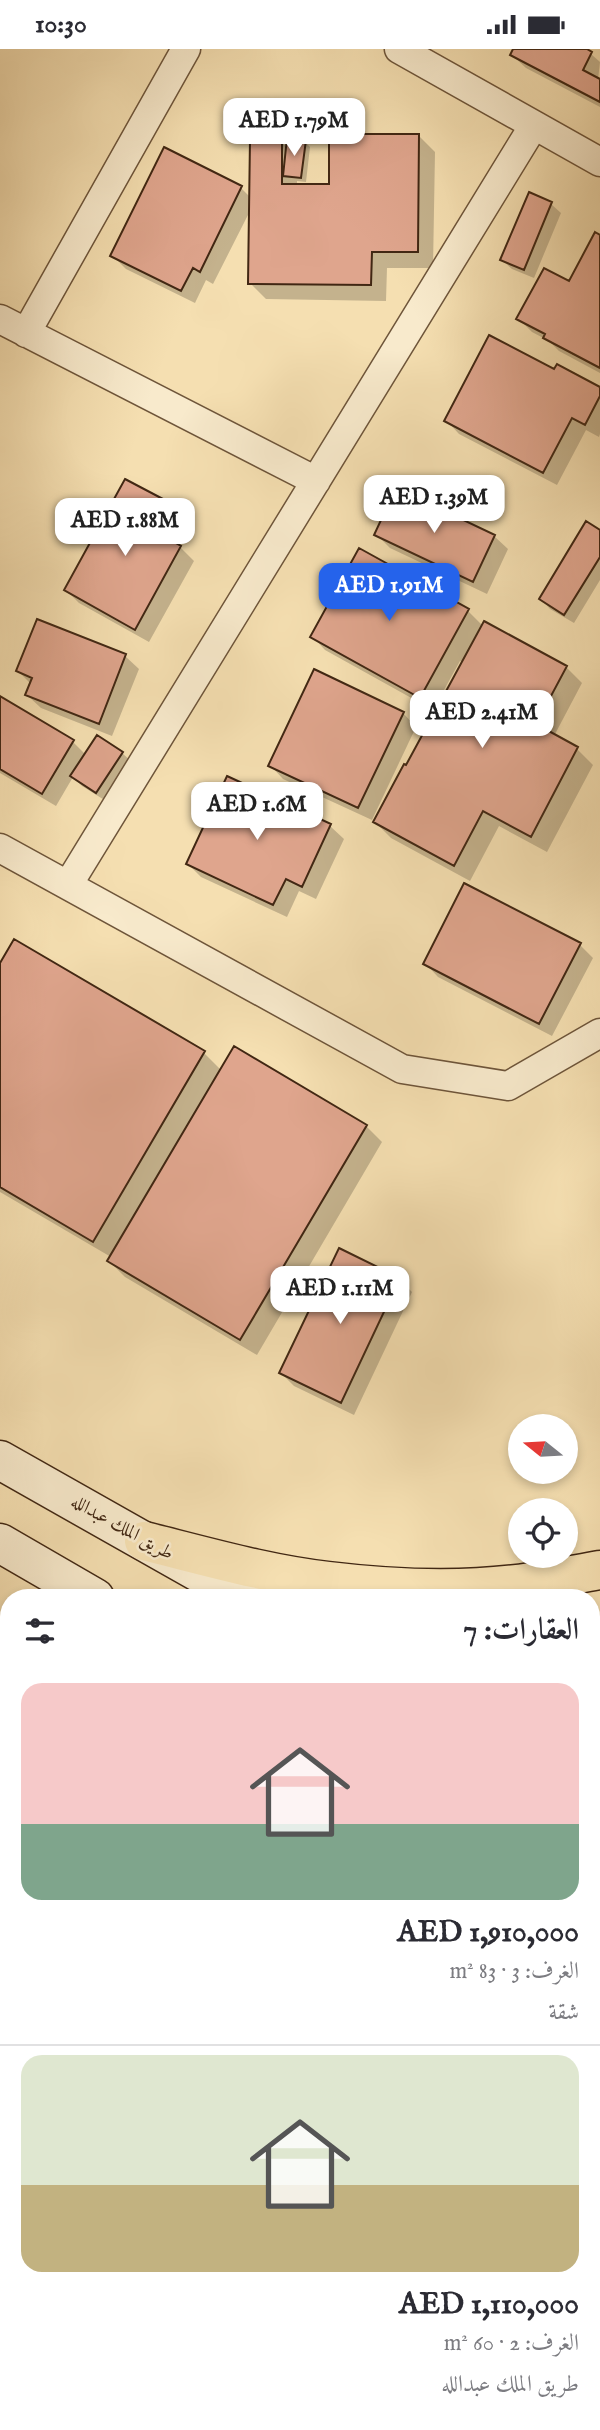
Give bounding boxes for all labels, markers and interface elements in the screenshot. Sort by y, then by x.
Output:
text: 10:30 [35,8,87,41]
pin: AED 1.79M [214,99,374,158]
text: AED 1.79M [239,106,349,135]
pin: AED 1.39M [354,475,514,535]
text: AED 1.39M [380,483,488,512]
pin: AED 1.88M [45,498,205,558]
text: AED 1.88M [71,506,179,535]
pin: AED 1.91M [309,563,469,623]
text: AED 1.91M [335,571,443,600]
pin: AED 2.41M [402,691,562,750]
text: AED 2.41M [426,698,538,727]
pin: AED 1.6M [185,783,329,842]
text: AED 1.6M [207,790,307,819]
pin: AED 1.11M [260,1267,420,1326]
text: AED 1.11M [286,1274,394,1303]
north arrow [508,1414,578,1484]
map controls [508,1414,578,1568]
street label: طريق الملك عبدالله [66,1490,178,1566]
button: locate [508,1498,578,1568]
icon: filters [21,1612,59,1650]
text: العقارات: 7 [463,1612,579,1650]
icon: home [237,1729,363,1855]
text: AED 1,910,000 [397,1914,579,1952]
text: الغرف: 3 · 83 m² [449,1957,579,1986]
text: شقة [549,1998,579,2027]
icon: home [237,2101,363,2227]
text: AED 1,110,000 [399,2286,579,2324]
text: الغرف: 2 · 60 m² [444,2329,579,2358]
text: طريق الملك عبدالله [441,2370,579,2399]

